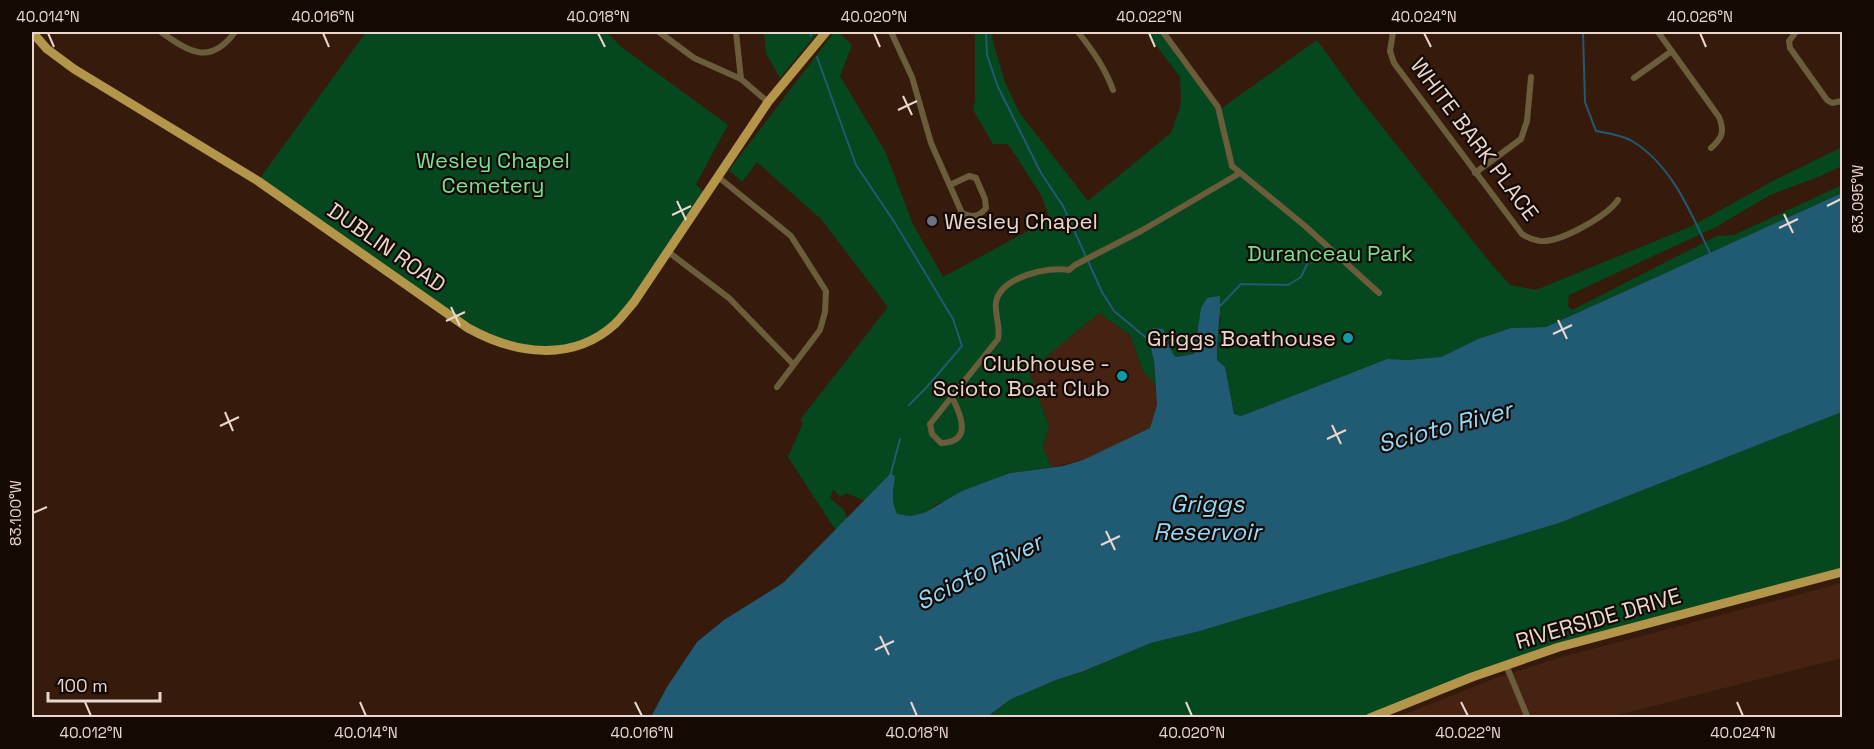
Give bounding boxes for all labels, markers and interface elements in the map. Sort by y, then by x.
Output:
text: 40.014°N [16,7,80,26]
text: 40.016°N [291,7,355,26]
text: 40.018°N [566,7,630,26]
text: 40.020°N [841,7,907,26]
text: 40.022°N [1116,7,1182,26]
text: 40.024°N [1391,7,1457,26]
text: 40.026°N [1667,7,1733,26]
street label: WHITE BARK PLACE [1405,52,1545,226]
park label: Wesley Chapel Cemetery [416,146,570,199]
text: 83.095°W [1848,165,1867,233]
street label: DUBLIN ROAD [322,196,452,298]
place label: Wesley Chapel [944,207,1098,235]
marker: Wesley Chapel [925,214,939,228]
park label: Duranceau Park [1247,239,1413,267]
place label: Griggs Boathouse [1147,324,1336,352]
marker: Griggs Boathouse [1341,331,1355,345]
place label: Clubhouse - Scioto Boat Club [933,349,1110,402]
marker: Clubhouse - Scioto Boat Club [1115,369,1129,383]
water label: Scioto River [1374,393,1518,459]
text: 83.100°W [6,480,25,546]
water label: Griggs Reservoir [1153,488,1264,547]
water label: Scioto River [910,525,1050,617]
street label: RIVERSIDE DRIVE [1512,581,1684,655]
scale bar [48,665,160,703]
text: 100 m [57,674,108,697]
text: 40.012°N [60,723,122,742]
text: 40.014°N [334,723,398,742]
text: 40.016°N [610,723,674,742]
text: 40.018°N [885,723,949,742]
text: 40.020°N [1159,723,1225,742]
text: 40.022°N [1435,723,1501,742]
text: 40.024°N [1710,723,1776,742]

